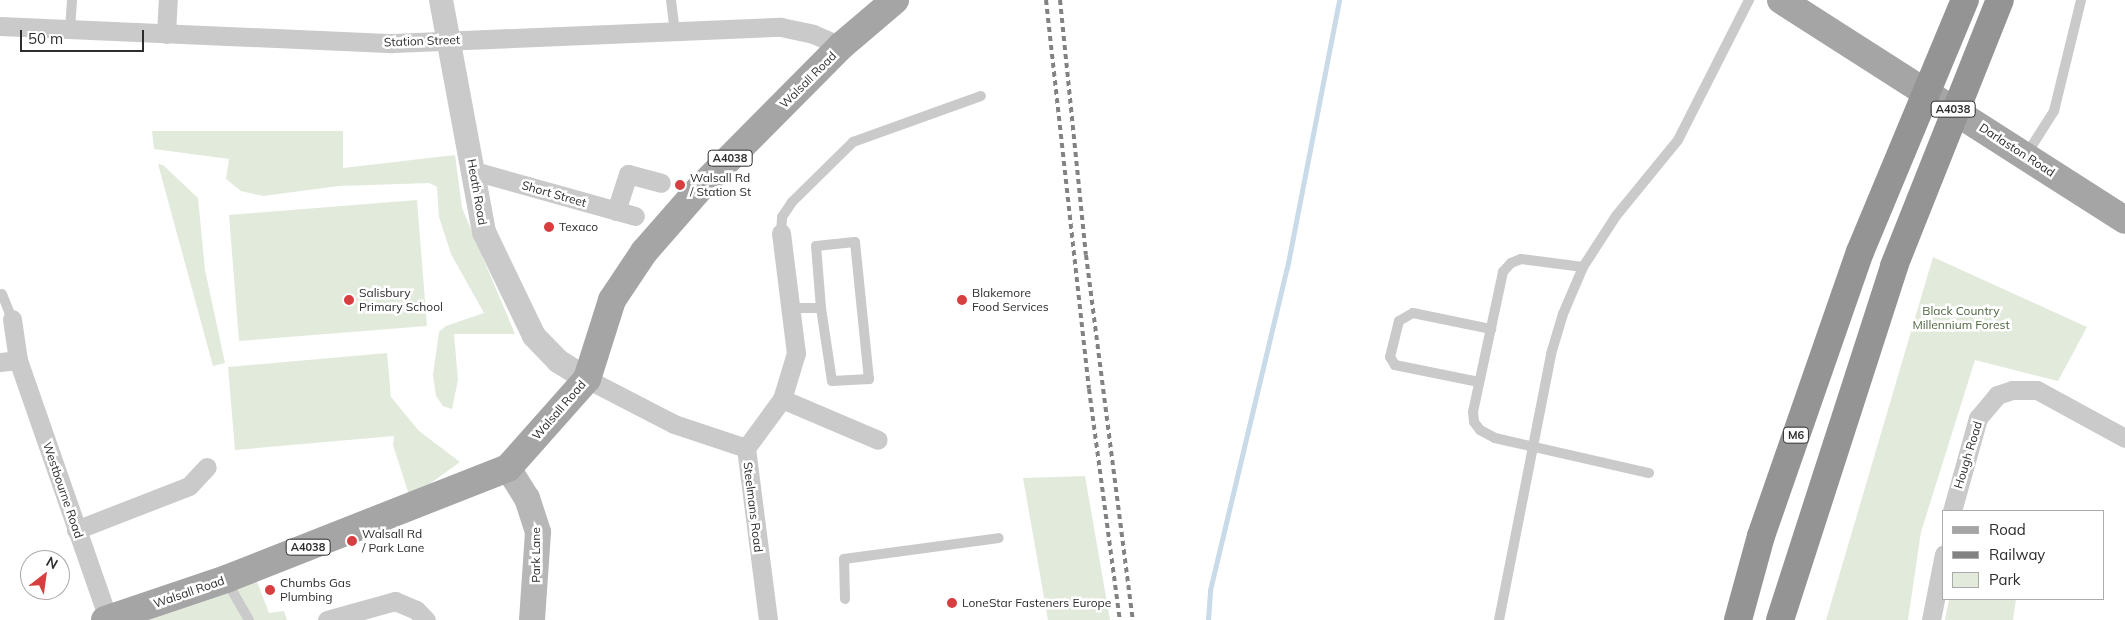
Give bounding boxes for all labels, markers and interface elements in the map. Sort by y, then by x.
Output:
scale bar [22,20,146,52]
text: 50 m [28,29,63,48]
street label: Station Street [384,32,460,50]
street label: Walsall Road [777,49,839,111]
road number: A4038 [1930,100,1976,118]
street label: Darlaston Road [1977,120,2057,180]
road number: A4038 [708,150,752,167]
street label: Heath Road [464,158,490,226]
place label: Walsall Rd / Station St [690,171,751,199]
street label: Short Street [520,178,588,210]
marker: Walsall Rd / Station St [674,179,686,191]
place label: Texaco [559,220,598,234]
marker: Texaco [543,221,555,233]
place label: Salisbury Primary School [359,286,443,314]
place label: Blakemore Food Services [972,286,1049,314]
marker: Salisbury Primary School [343,294,355,306]
marker: Blakemore Food Services [956,294,968,306]
park label: Black Country Millennium Forest [1912,304,2010,332]
street label: Walsall Road [529,377,589,443]
street label: Hough Road [1951,420,1985,490]
road number: M6 [1782,426,1810,444]
street label: Westbourne Road [40,440,86,540]
street label: Steelmans Road [740,461,766,553]
legend [1942,510,2105,600]
text: Road [1989,520,2026,539]
place label: Walsall Rd / Park Lane [362,527,424,555]
street label: Park Lane [529,527,543,583]
marker: Walsall Rd / Park Lane [346,535,358,547]
road number: A4038 [286,538,330,556]
text: Railway [1989,545,2045,564]
north arrow [20,550,70,600]
text: N [43,552,61,573]
text: Park [1989,570,2021,589]
street label: Walsall Road [152,573,226,611]
place label: Chumbs Gas Plumbing [280,576,351,604]
marker: Chumbs Gas Plumbing [264,584,276,596]
place label: LoneStar Fasteners Europe [962,596,1111,610]
marker: LoneStar Fasteners Europe [946,597,958,609]

